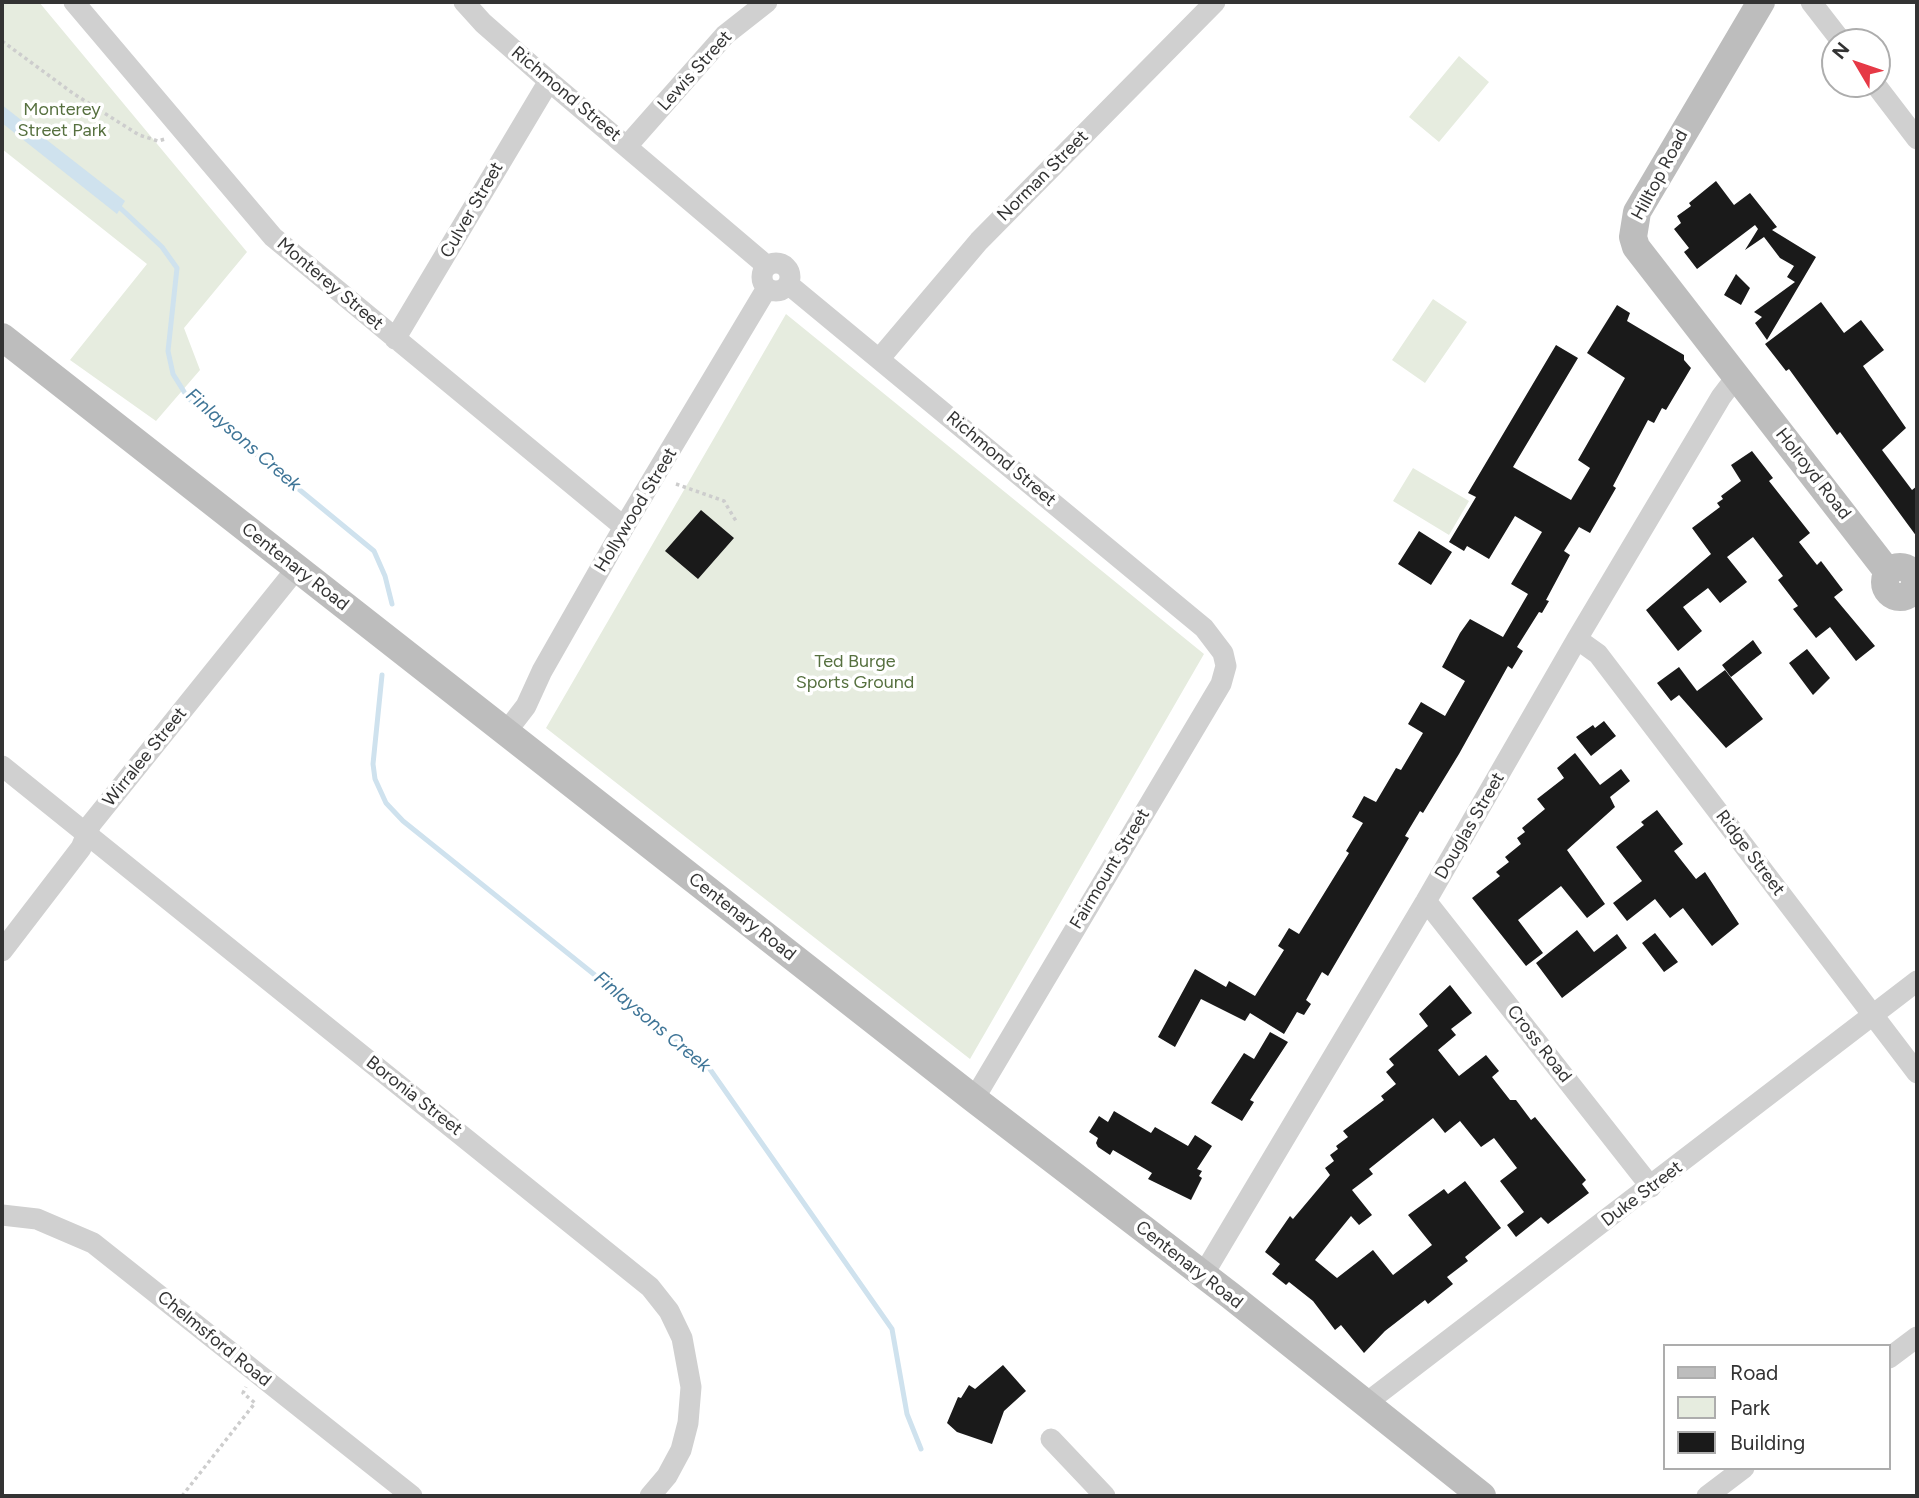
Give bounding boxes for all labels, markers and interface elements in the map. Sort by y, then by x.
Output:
street label: Lewis Street [653,26,737,116]
north arrow [1821,28,1891,98]
text: N [1827,38,1854,64]
street label: Richmond Street [507,42,625,146]
park label: Monterey Street Park [17,99,107,142]
street label: Norman Street [993,126,1093,226]
street label: Hilltop Road [1627,126,1693,224]
street label: Culver Street [436,158,508,262]
street label: Monterey Street [272,233,388,335]
water label: Finlaysons Creek [181,384,305,496]
street label: Richmond Street [942,407,1060,511]
street label: Holroyd Road [1771,424,1855,524]
street label: Hollywood Street [590,444,682,576]
street label: Centenary Road [237,518,353,616]
park label: Ted Burge Sports Ground [796,651,914,694]
street label: Wirralee Street [98,703,192,811]
street label: Douglas Street [1431,769,1509,883]
street label: Fairmount Street [1066,805,1154,933]
street label: Ridge Street [1711,806,1789,900]
street label: Centenary Road [684,868,800,966]
water label: Finlaysons Creek [589,967,715,1077]
street label: Cross Road [1502,1001,1576,1087]
street label: Boronia Street [362,1052,466,1140]
street label: Duke Street [1597,1157,1687,1231]
street label: Centenary Road [1131,1216,1247,1314]
street label: Chelmsford Road [153,1287,275,1391]
legend [1664,1344,1891,1470]
text: Road [1730,1360,1778,1385]
text: Park [1730,1395,1770,1420]
text: Building [1730,1430,1805,1455]

